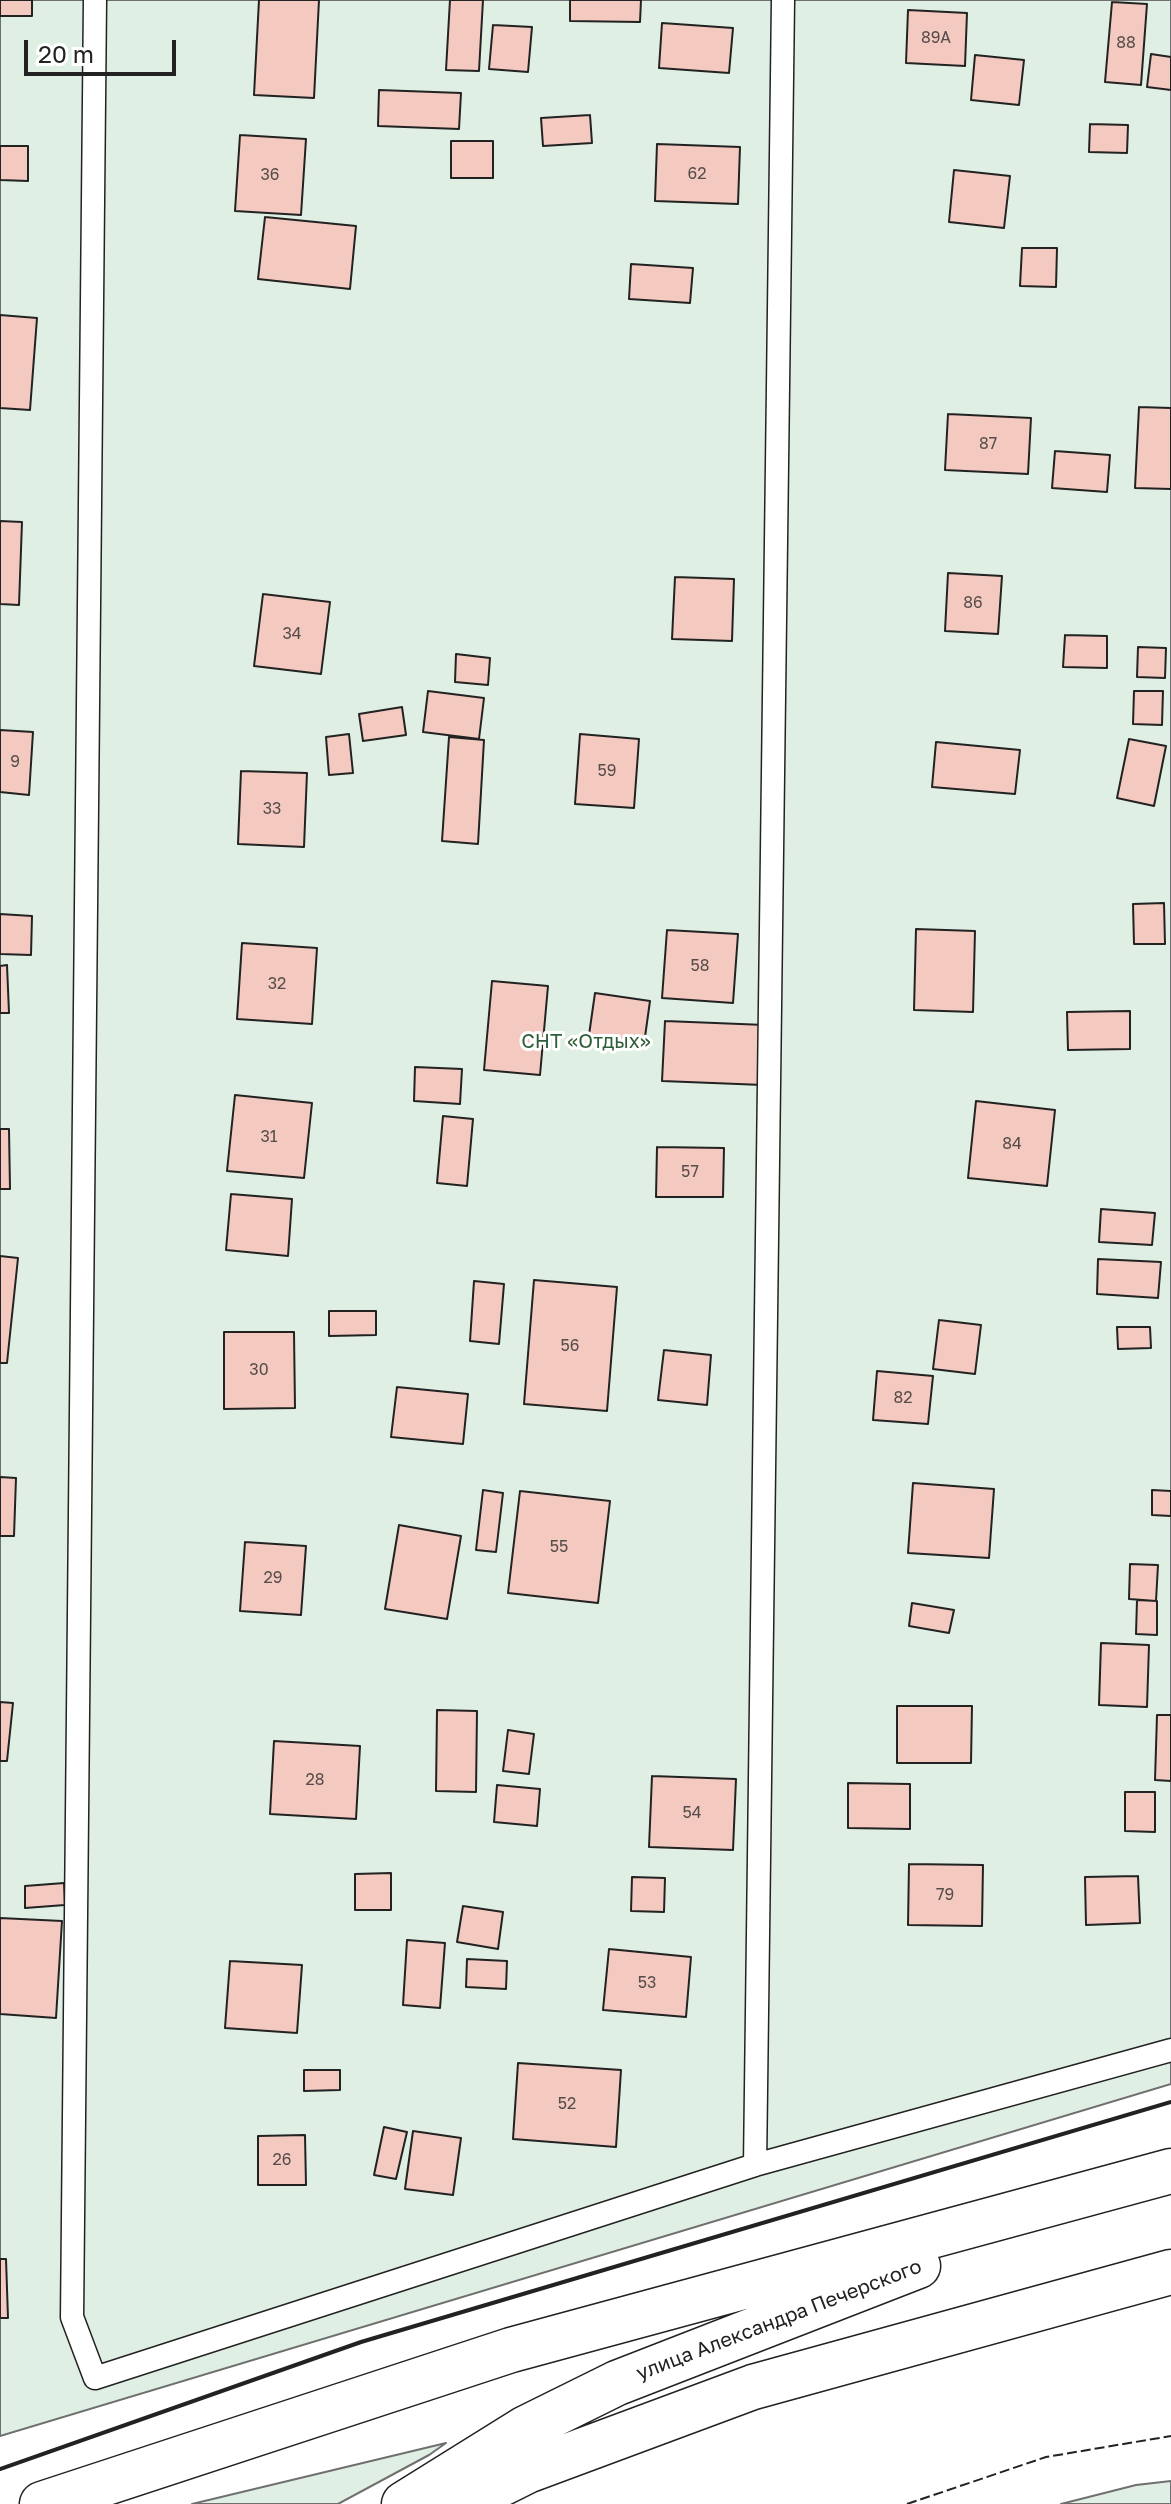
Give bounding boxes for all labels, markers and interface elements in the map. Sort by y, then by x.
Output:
scale bar [28,24,180,74]
house number: 89А [921,28,951,48]
house number: 88 [1116,33,1136,53]
text: 20 m [38,39,94,68]
house number: 62 [688,164,706,184]
house number: 36 [260,165,280,185]
house number: 87 [979,434,997,454]
house number: 86 [963,593,983,613]
house number: 34 [282,624,302,644]
house number: 9 [10,752,20,772]
house number: 59 [598,761,616,781]
house number: 33 [263,799,281,819]
house number: 58 [690,956,710,976]
house number: 32 [268,974,286,994]
park label: СНТ «Отдых» [521,1030,651,1054]
house number: 31 [260,1127,278,1147]
house number: 84 [1002,1134,1022,1154]
house number: 57 [681,1162,699,1182]
house number: 56 [561,1336,579,1356]
house number: 30 [249,1360,269,1380]
house number: 82 [893,1388,913,1408]
house number: 55 [550,1537,568,1557]
house number: 29 [264,1568,282,1588]
house number: 28 [305,1770,325,1790]
house number: 54 [682,1803,702,1823]
house number: 79 [936,1885,954,1905]
house number: 53 [638,1973,656,1993]
house number: 52 [558,2094,576,2114]
house number: 26 [273,2150,291,2170]
street label: улица Александра Печерского [633,2254,925,2386]

